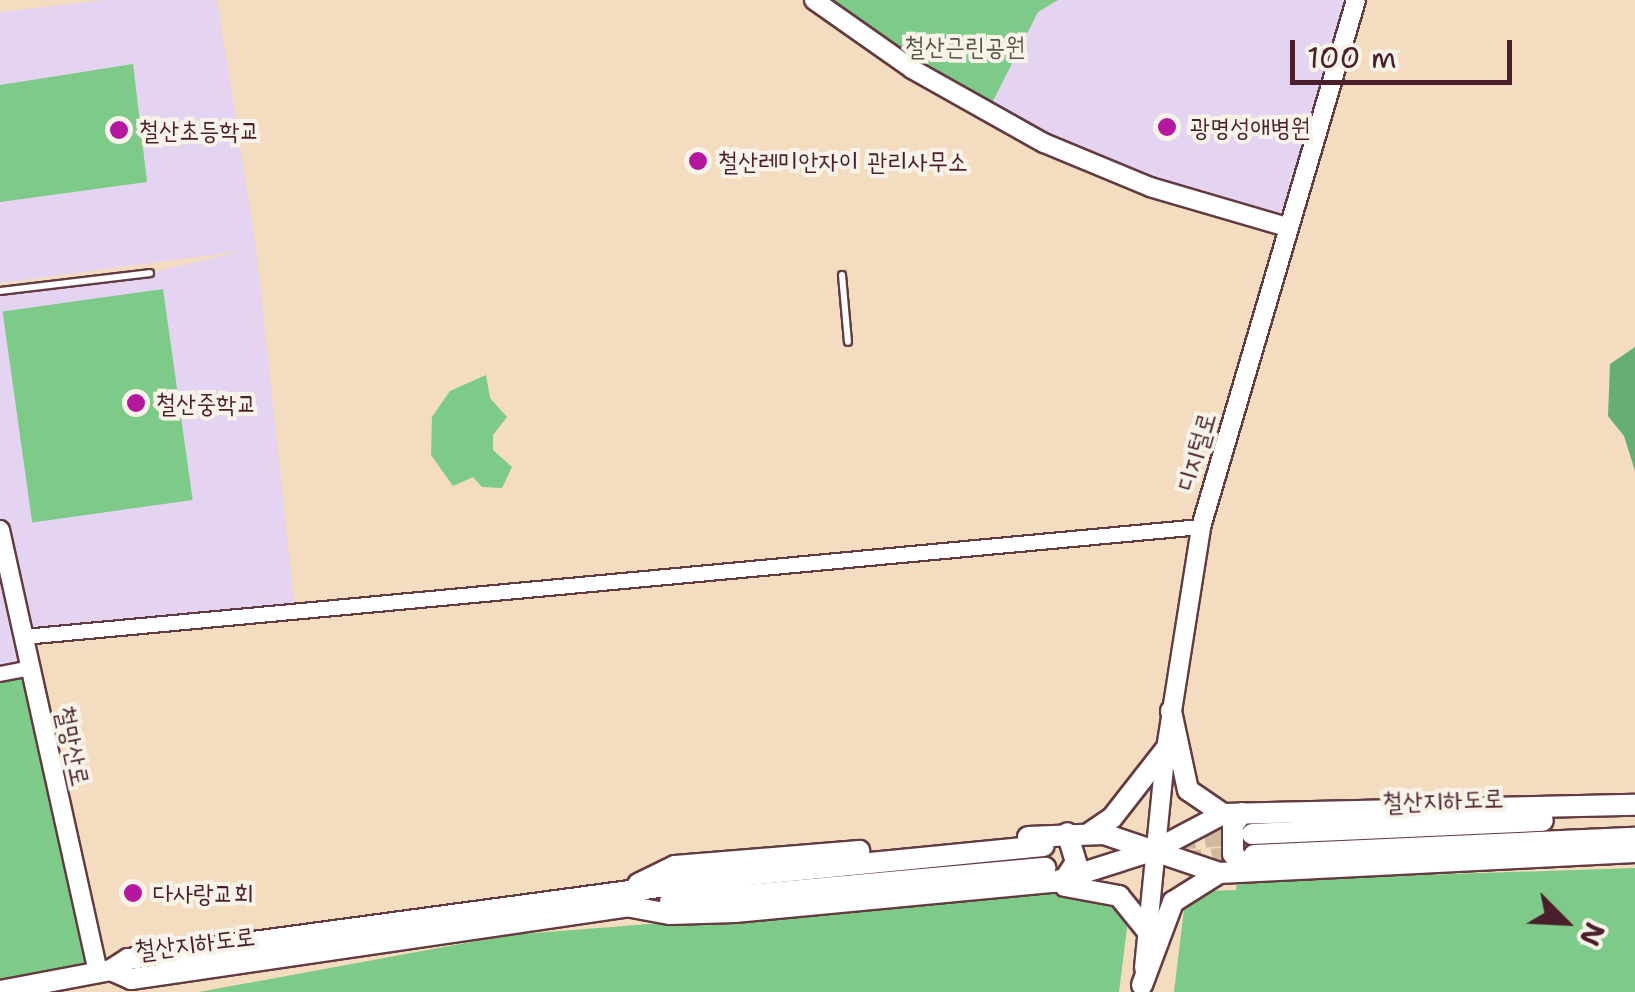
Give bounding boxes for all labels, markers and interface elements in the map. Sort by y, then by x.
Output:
scale bar [1295,20,1518,82]
park label: 철산근린공원 [905,31,1025,61]
text: 100 m [1307,37,1397,78]
place label: 광명성애병원 [1190,112,1311,142]
marker: 광명성애병원 [1154,114,1180,140]
place label: 철산초등학교 [139,115,260,145]
marker: 철산초등학교 [108,119,130,141]
place label: 철산레미안자이 관리사무소 [718,146,968,176]
marker: 철산레미안자이 관리사무소 [687,150,709,172]
place label: 철산중학교 [156,388,257,418]
marker: 철산중학교 [125,392,147,414]
street label: 디지털로 [1170,409,1222,495]
street label: 철망산로 [50,704,96,788]
street label: 철산지하도로 [1382,783,1504,817]
north arrow [1515,872,1615,972]
place label: 다사랑교회 [153,878,254,908]
marker: 다사랑교회 [122,882,144,904]
text: N [1571,916,1614,952]
street label: 철산지하도로 [133,921,257,965]

